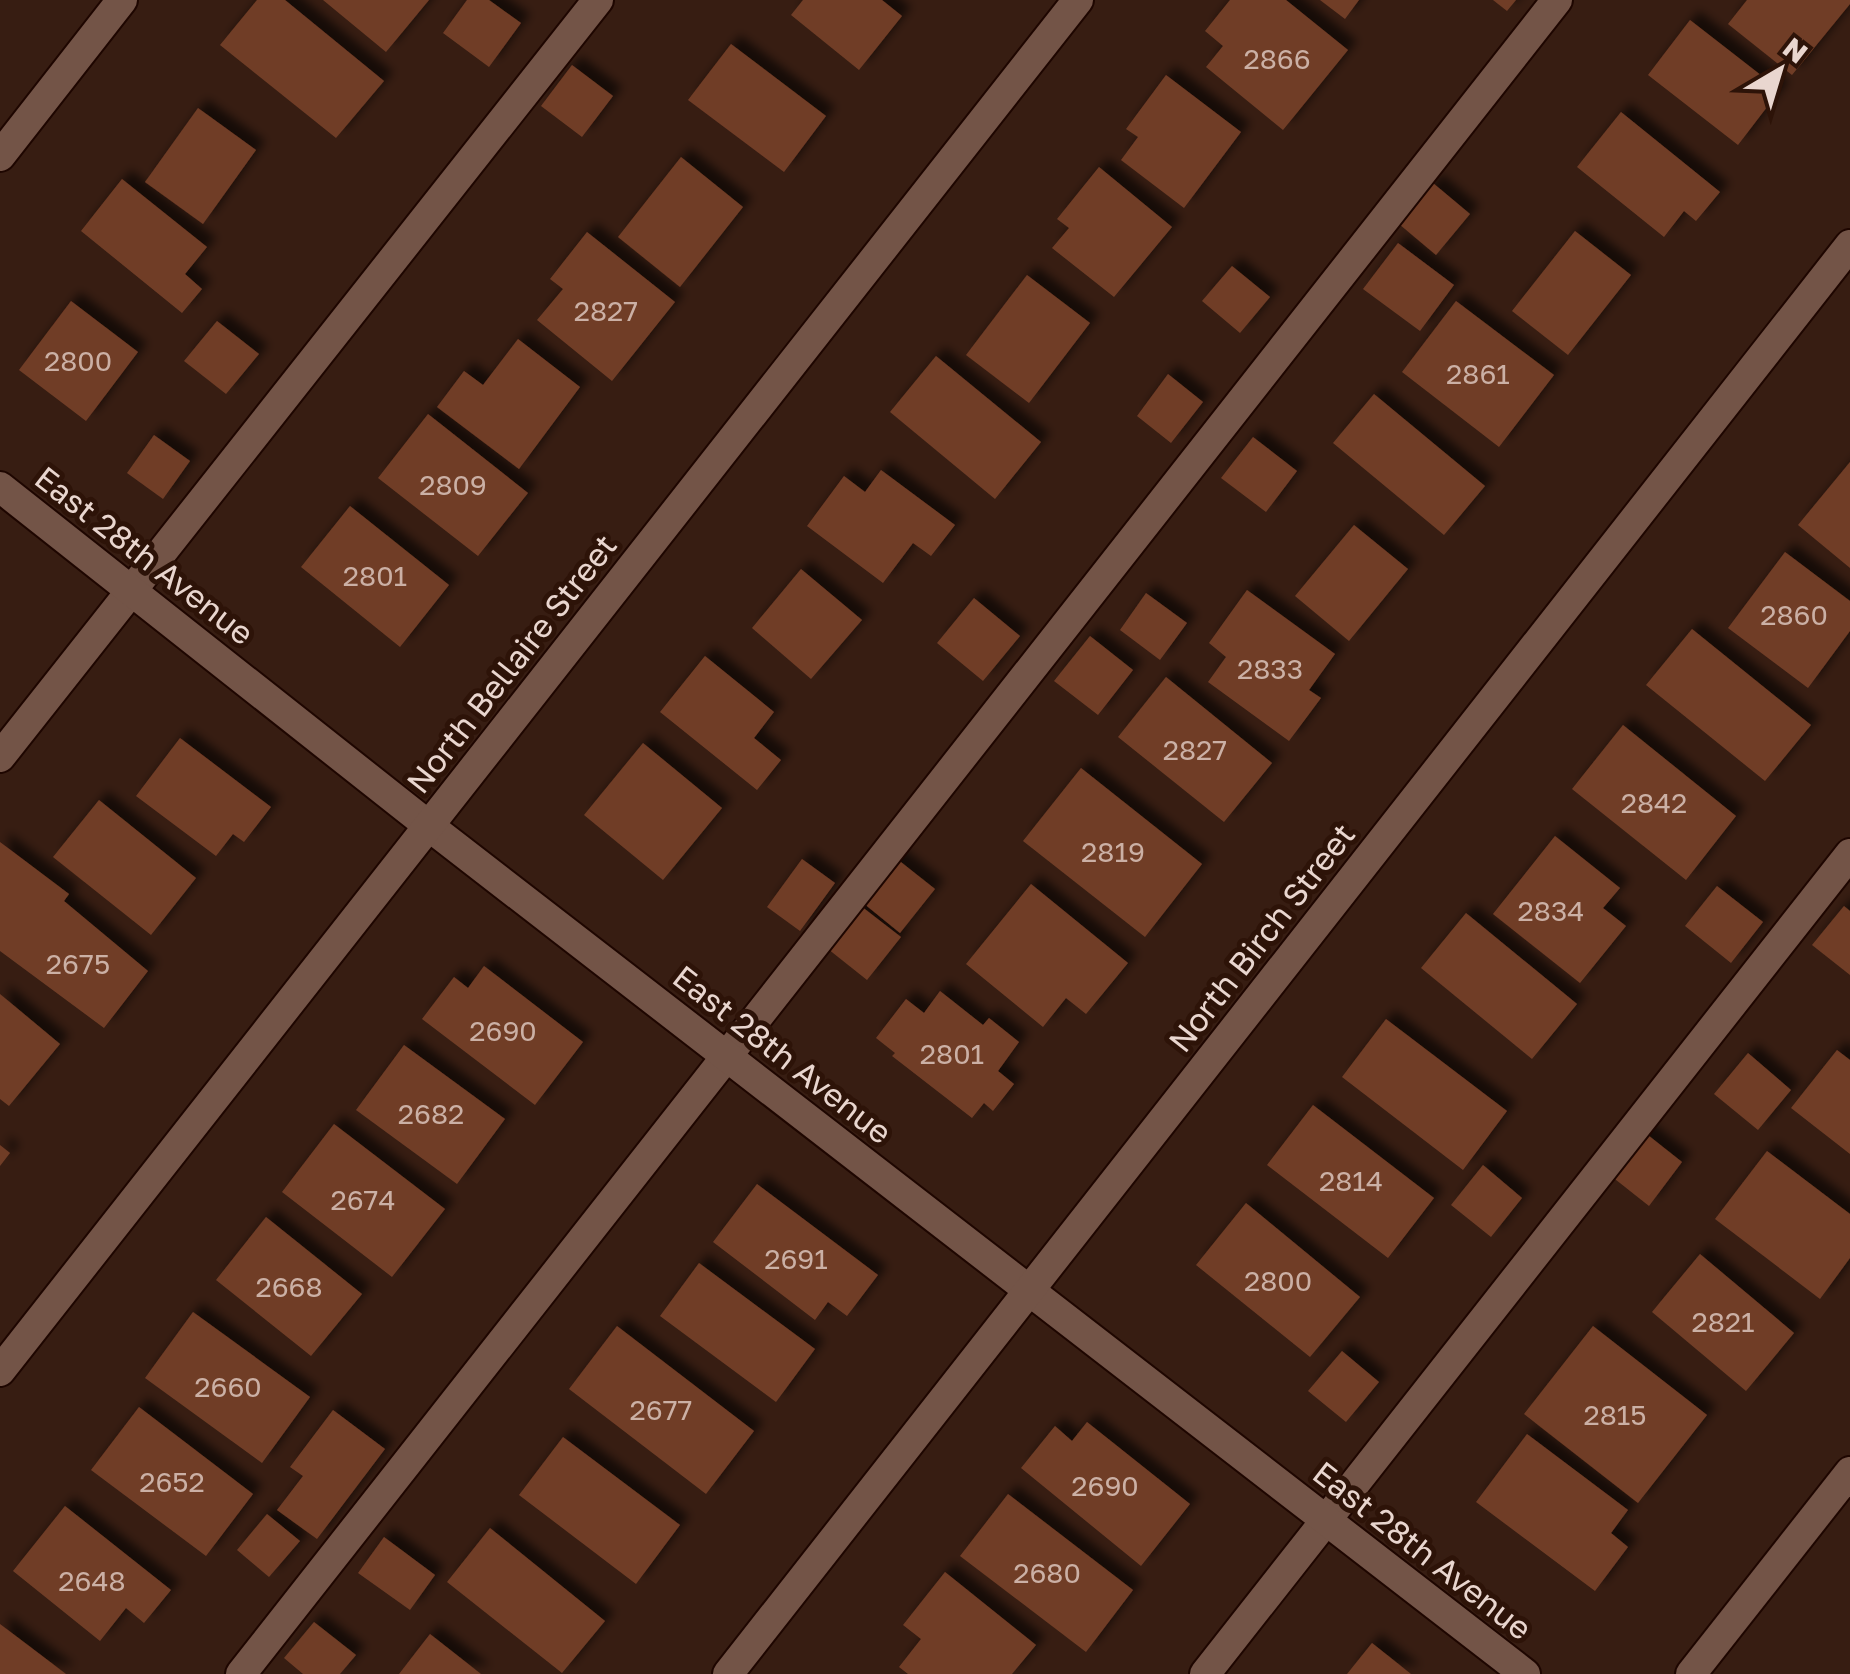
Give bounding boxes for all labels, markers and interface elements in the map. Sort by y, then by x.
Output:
north arrow [1730,20,1830,120]
text: N [1777,30,1814,69]
house number: 2866 [1243,42,1311,75]
house number: 2827 [574,294,638,327]
house number: 2800 [44,344,112,377]
house number: 2861 [1446,357,1510,390]
street label: East 28th Avenue [28,458,261,652]
house number: 2809 [419,468,487,501]
street label: North Bellaire Street [398,527,624,800]
house number: 2801 [343,559,407,592]
house number: 2860 [1760,598,1828,631]
house number: 2833 [1237,652,1303,685]
house number: 2827 [1163,733,1227,766]
house number: 2842 [1621,786,1687,819]
street label: North Birch Street [1160,816,1362,1059]
house number: 2819 [1081,835,1145,868]
house number: 2834 [1518,894,1584,927]
house number: 2675 [46,947,110,980]
street label: East 28th Avenue [666,957,899,1151]
house number: 2690 [469,1014,537,1047]
house number: 2801 [920,1037,984,1070]
house number: 2682 [398,1097,464,1130]
house number: 2814 [1319,1164,1383,1197]
house number: 2674 [330,1183,396,1216]
house number: 2691 [764,1242,828,1275]
house number: 2800 [1244,1264,1312,1297]
house number: 2668 [255,1270,323,1303]
house number: 2821 [1691,1305,1755,1338]
house number: 2660 [194,1370,262,1403]
house number: 2677 [630,1393,692,1426]
house number: 2815 [1583,1398,1647,1431]
street label: East 28th Avenue [1306,1453,1539,1647]
house number: 2652 [139,1465,205,1498]
house number: 2690 [1071,1469,1139,1502]
house number: 2680 [1013,1556,1081,1589]
house number: 2648 [58,1564,126,1597]

